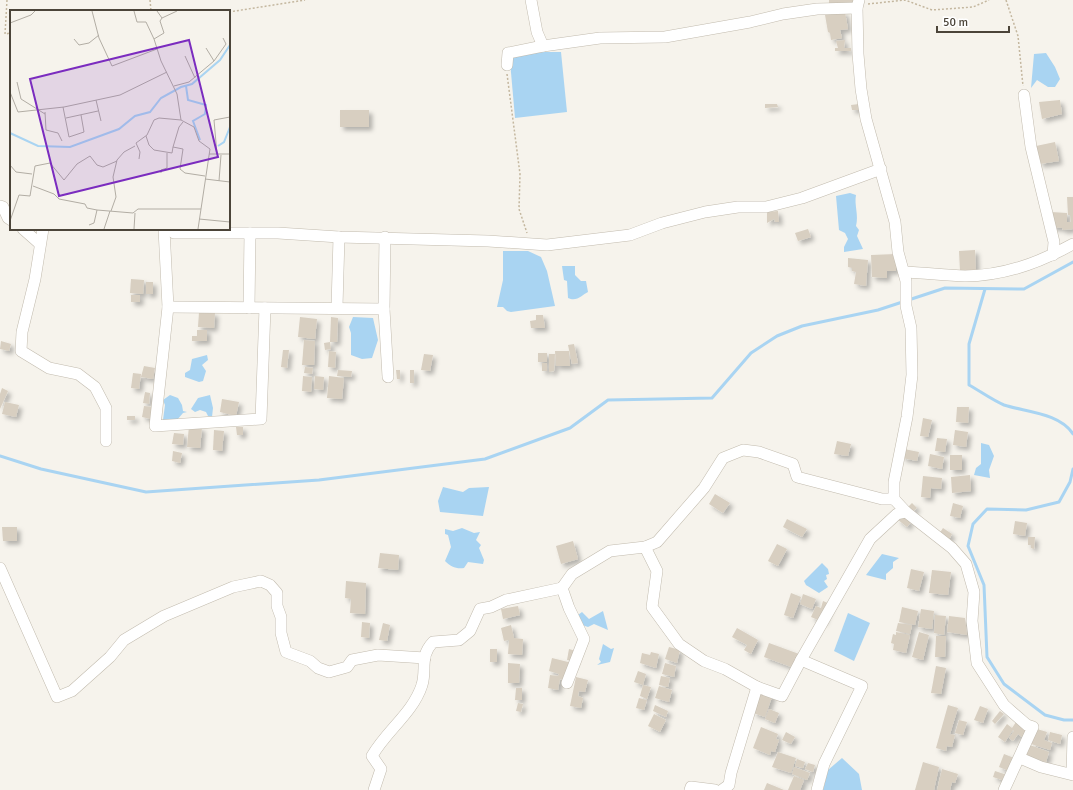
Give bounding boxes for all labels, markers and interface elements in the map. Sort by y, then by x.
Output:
scale bar [937,8,1009,34]
inset map [10,10,230,230]
text: 50 m [943,15,968,30]

